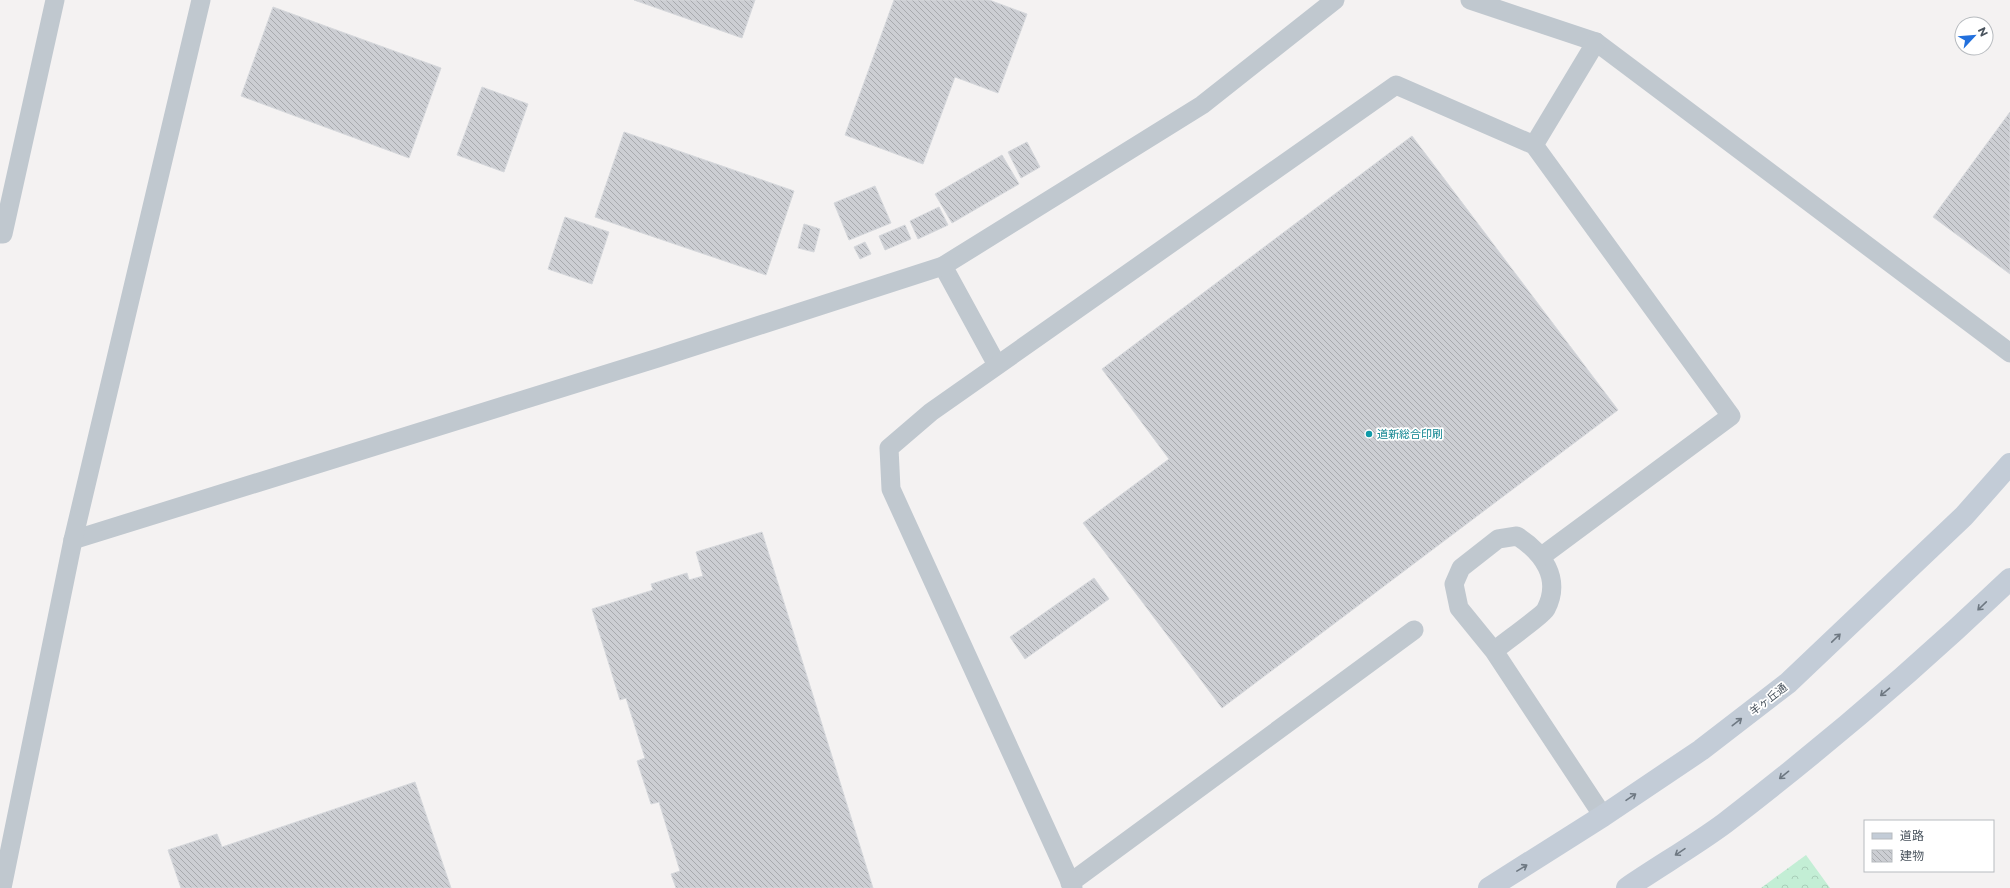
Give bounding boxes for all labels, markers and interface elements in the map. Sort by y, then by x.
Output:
north arrow [1954,16,1994,56]
text: N [1975,25,1991,39]
place label: 道新総合印刷 [1377,427,1443,441]
marker: 道新総合印刷 [1364,429,1374,439]
one-way arrow [1977,601,1987,611]
one-way arrow [1831,633,1841,642]
street label: 羊ヶ丘通 [1746,680,1790,718]
one-way arrow [1879,688,1890,697]
one-way arrow [1732,718,1743,726]
one-way arrow [1779,771,1790,779]
one-way arrow [1625,793,1636,801]
legend [1864,820,1994,872]
text: 道路 [1900,828,1924,843]
text: 建物 [1900,848,1924,863]
one-way arrow [1674,849,1686,857]
one-way arrow [1516,863,1528,871]

